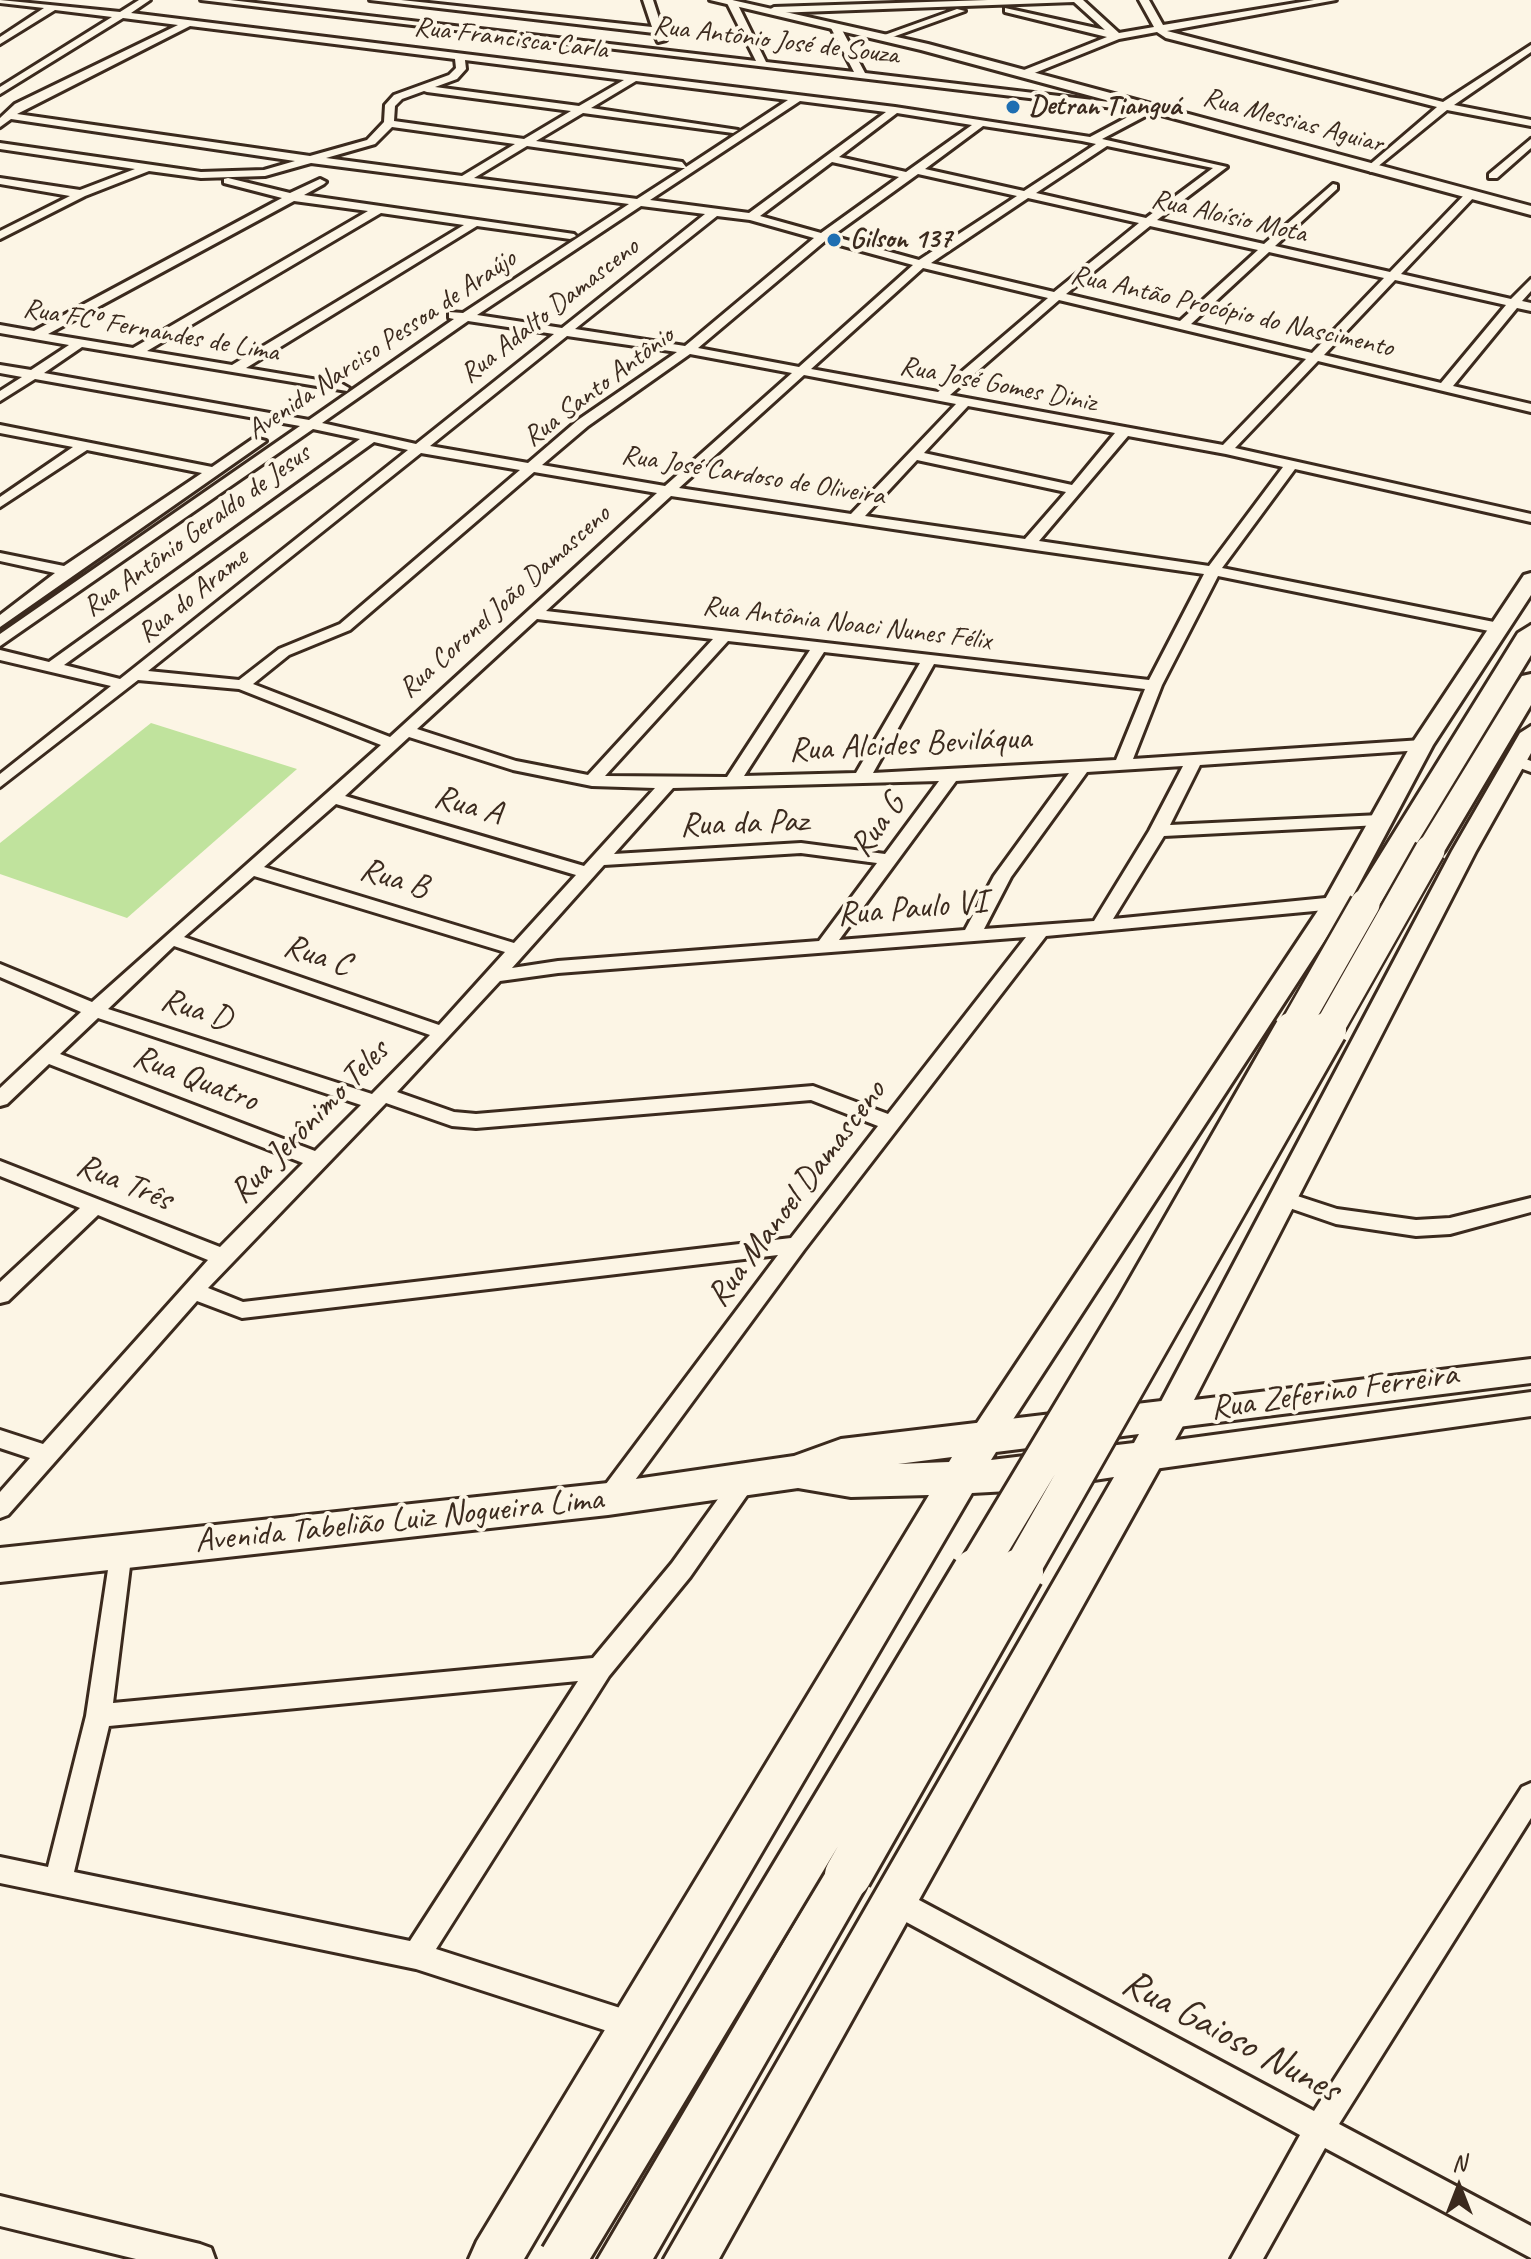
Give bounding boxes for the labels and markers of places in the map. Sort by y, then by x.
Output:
place label: Detran Tianguá [1029,90,1181,124]
marker: Detran Tianguá [1004,98,1022,116]
place label: Gilson 137 [850,223,952,257]
marker: Gilson 137 [825,231,843,249]

